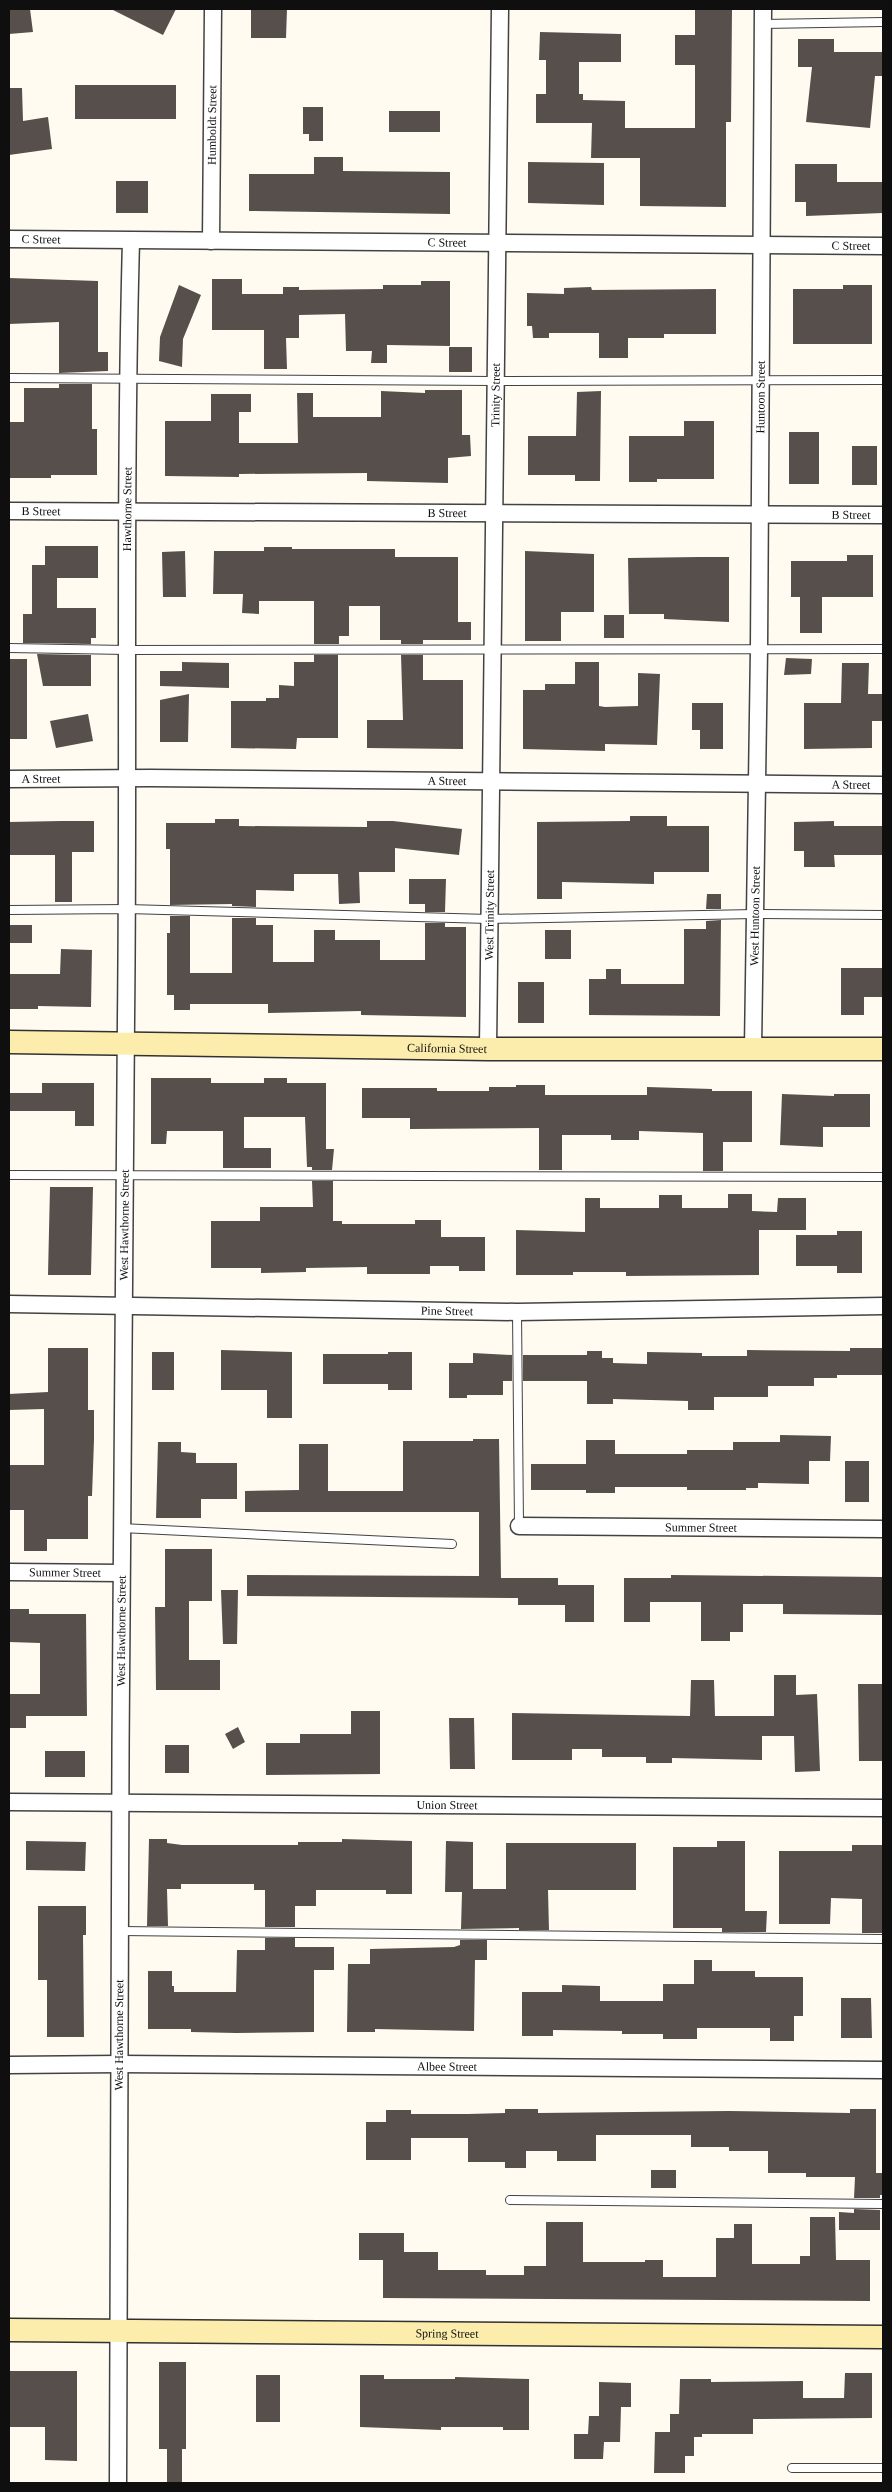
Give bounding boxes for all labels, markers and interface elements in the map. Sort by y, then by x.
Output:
street label: Humboldt Street [205,84,219,165]
street label: C Street [21,232,61,246]
street label: C Street [427,235,467,250]
street label: C Street [831,239,871,253]
street label: Huntoon Street [753,360,768,434]
street label: Trinity Street [488,362,503,427]
street label: Hawthorne Street [120,466,134,551]
street label: B Street [21,504,61,518]
street label: B Street [427,506,467,520]
street label: B Street [831,508,871,522]
street label: A Street [21,772,61,786]
street label: A Street [427,774,467,788]
street label: A Street [831,778,871,792]
street label: West Huntoon Street [747,865,763,966]
street label: West Trinity Street [482,869,497,960]
street label: California Street [407,1041,488,1056]
street label: West Hawthorne Street [117,1169,132,1281]
street label: Pine Street [421,1303,474,1318]
street label: Summer Street [665,1520,738,1535]
street label: Summer Street [29,1565,102,1580]
street label: West Hawthorne Street [114,1575,129,1687]
street label: Union Street [416,1798,478,1812]
street label: West Hawthorne Street [112,1979,126,2091]
street label: Albee Street [417,2059,478,2074]
street label: Spring Street [415,2326,479,2341]

